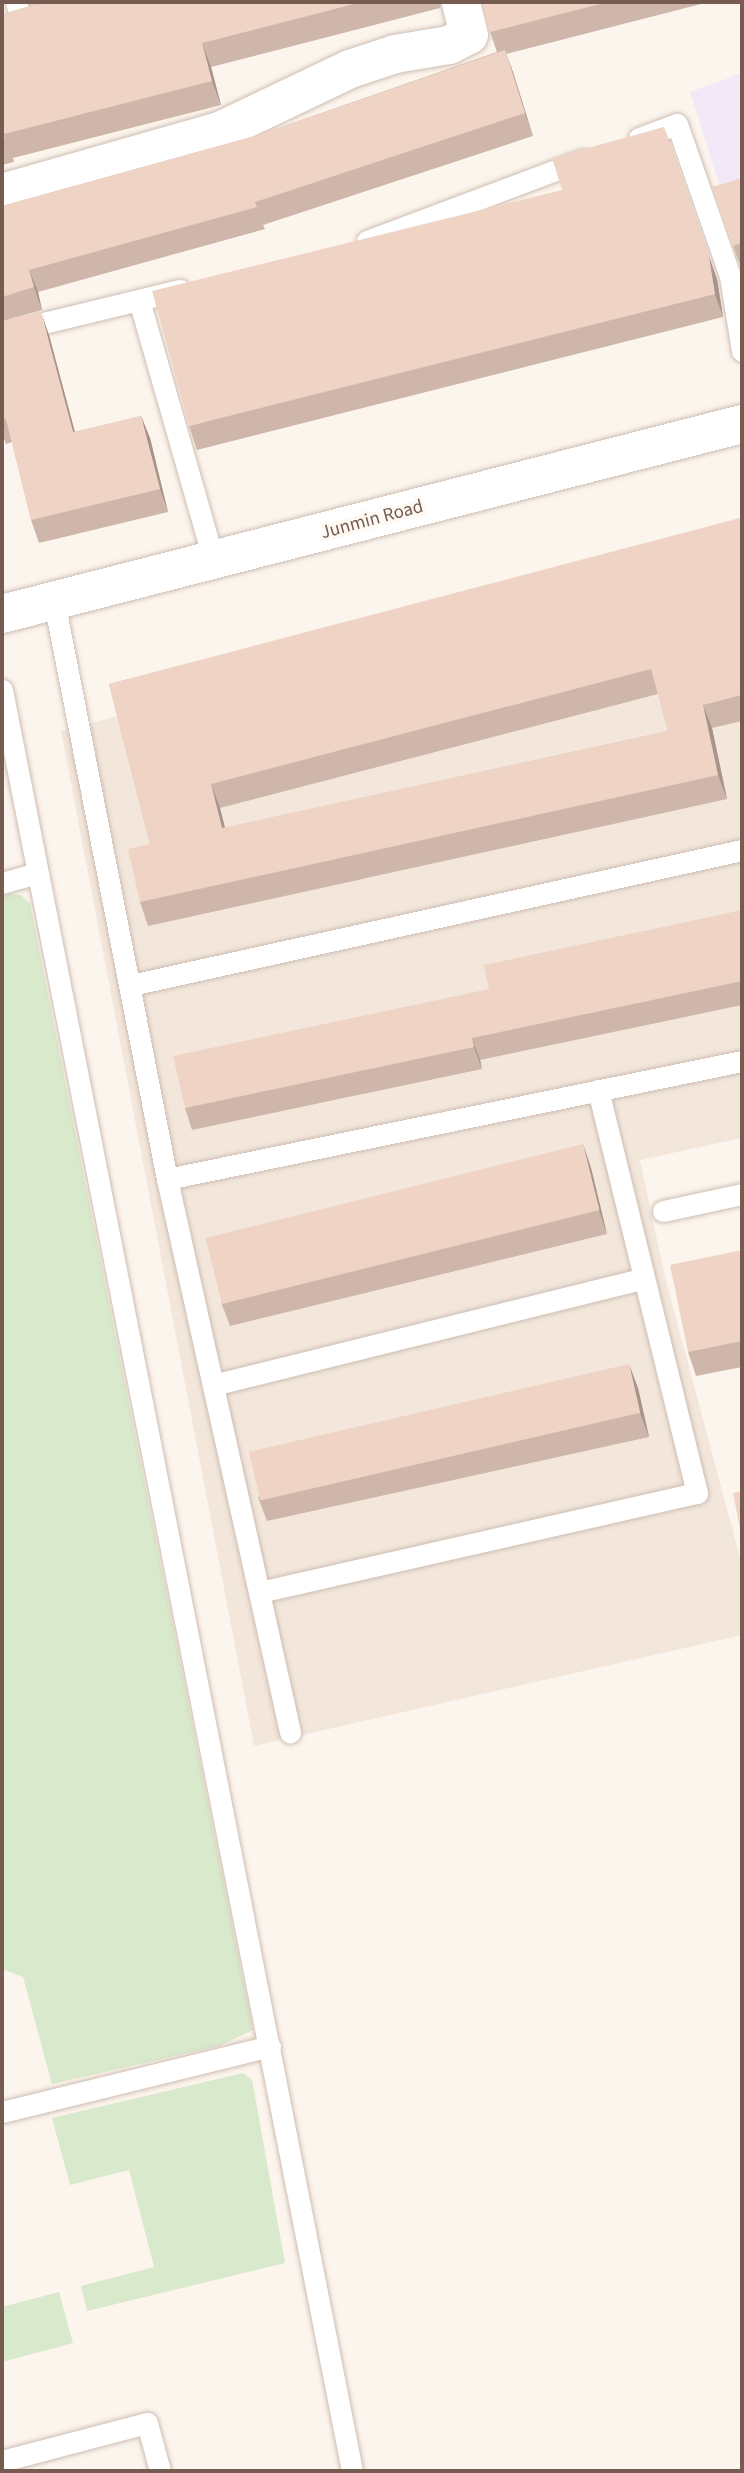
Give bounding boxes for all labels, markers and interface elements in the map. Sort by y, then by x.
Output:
street label: Junmin Road [318,495,426,545]

